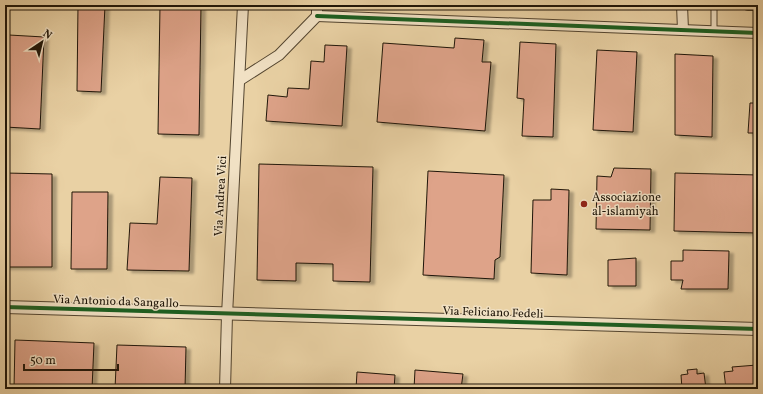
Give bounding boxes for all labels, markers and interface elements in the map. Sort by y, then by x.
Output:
north arrow [22,22,62,62]
text: N [39,27,54,43]
street label: Via Andrea Vici [211,155,231,237]
place label: Associazione al-islamiyah [592,190,661,220]
marker: Associazione al-islamiyah [579,199,589,209]
street label: Via Antonio da Sangallo [53,292,179,312]
street label: Via Feliciano Fedeli [442,303,544,323]
scale bar [24,346,118,372]
text: 50 m [30,353,56,369]

